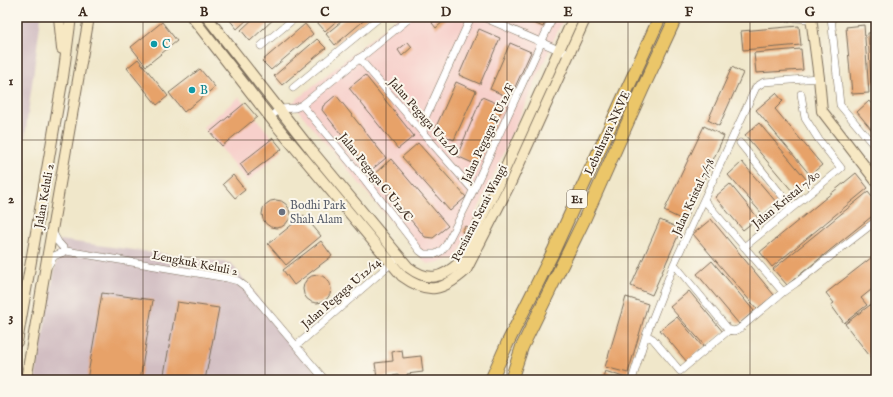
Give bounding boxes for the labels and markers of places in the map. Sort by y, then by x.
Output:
place label: C [162,37,171,52]
marker: C [149,39,159,49]
place label: B [200,83,208,98]
marker: B [187,85,197,95]
place label: Bodhi Park Shah Alam [290,198,346,227]
marker: Bodhi Park Shah Alam [277,207,287,217]

